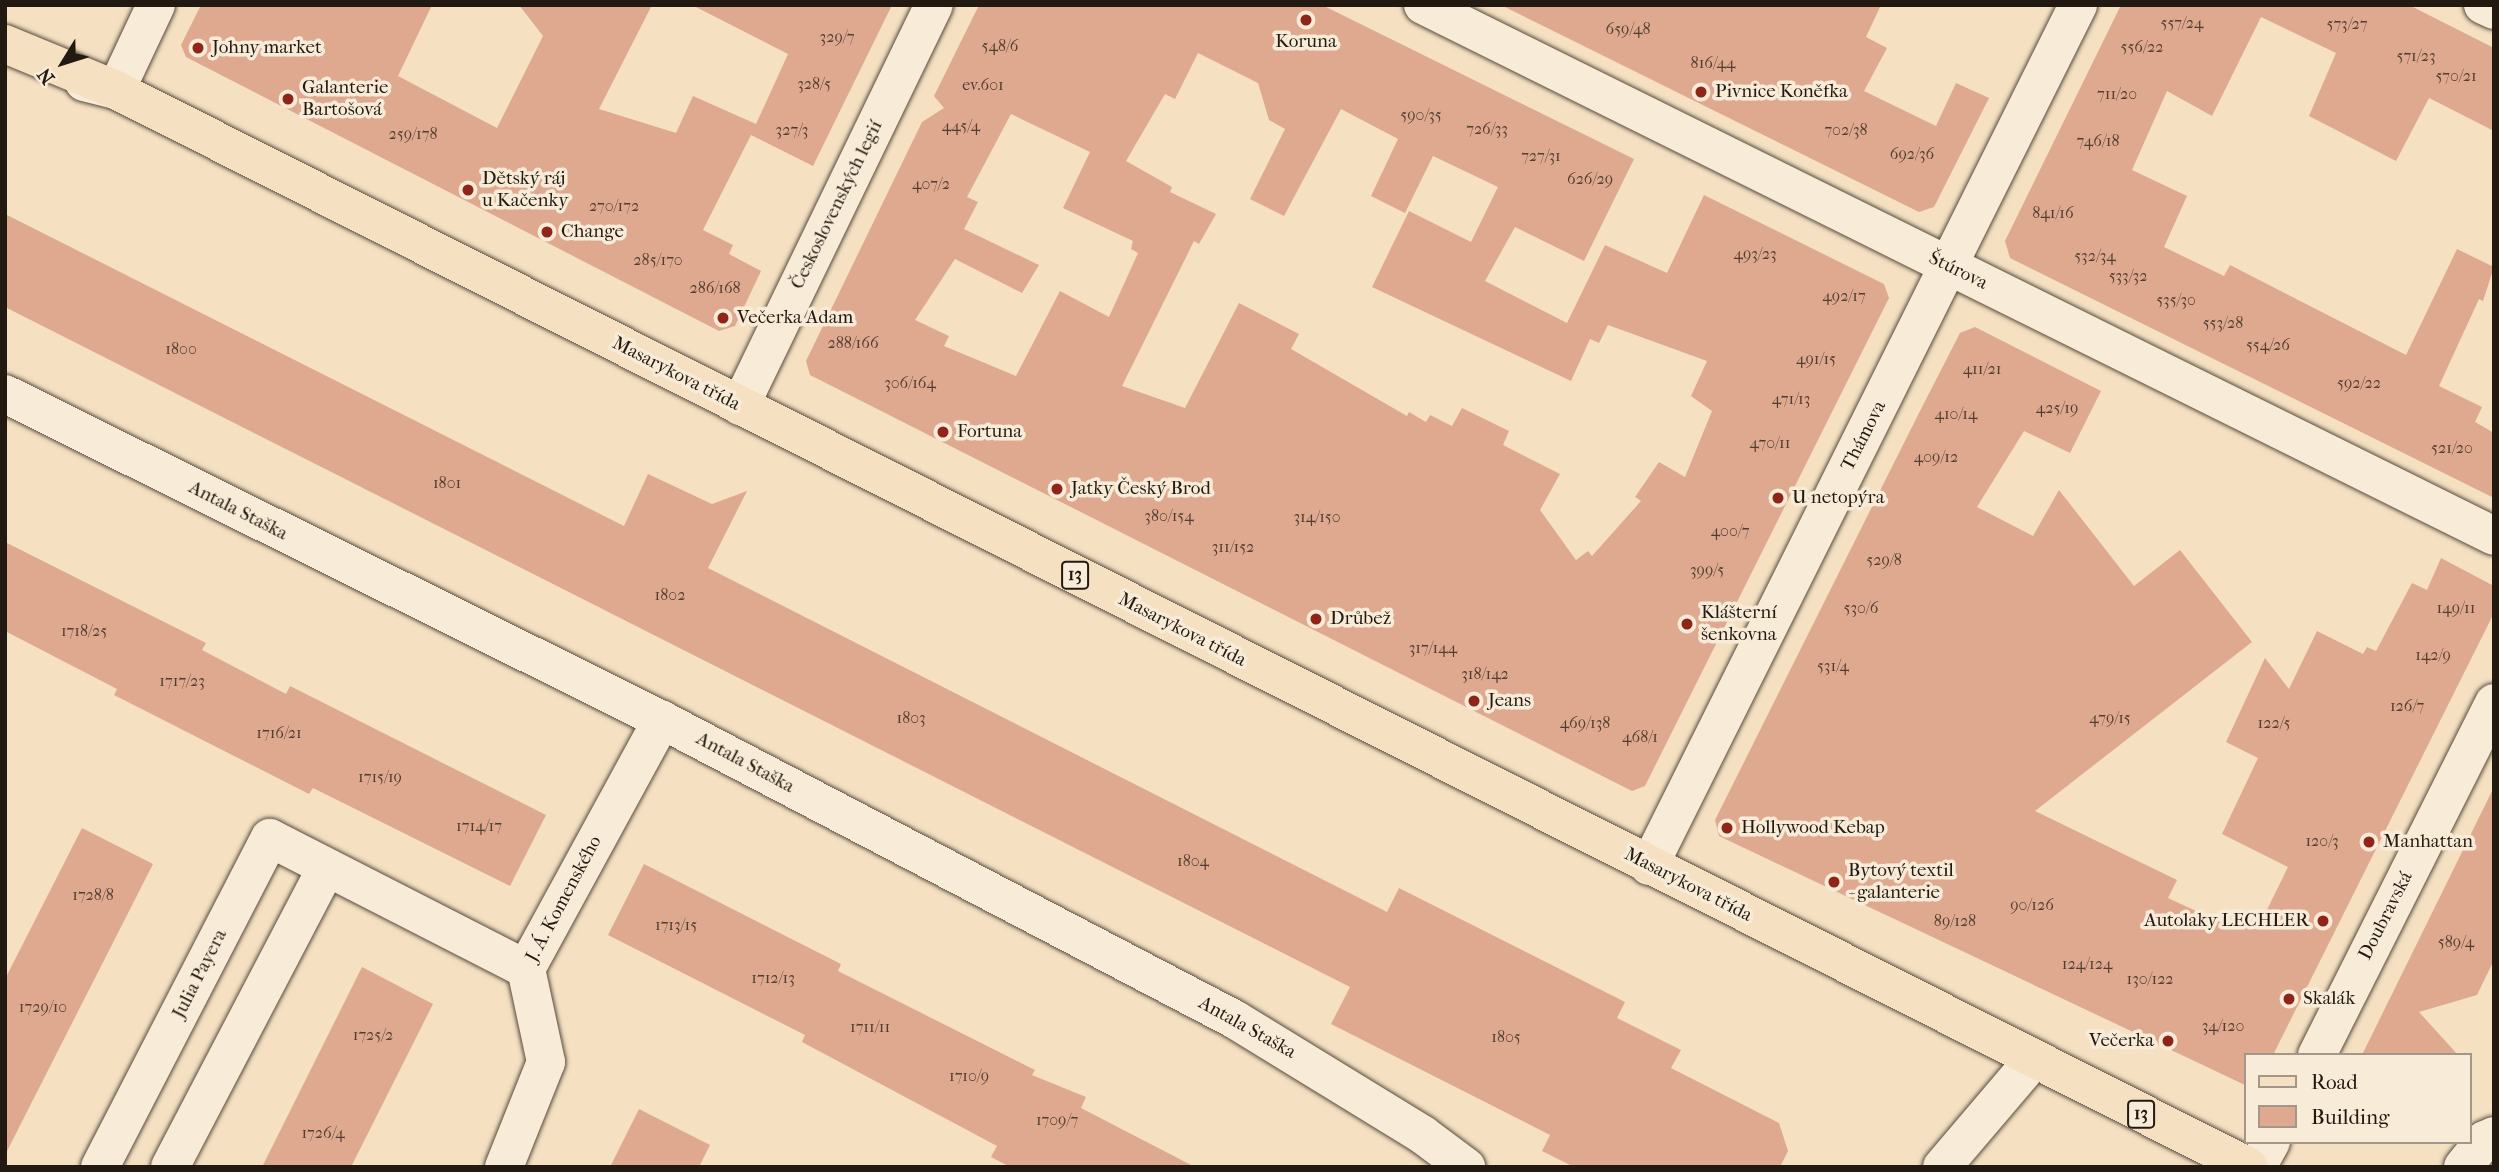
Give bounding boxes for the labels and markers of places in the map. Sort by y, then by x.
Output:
marker: Koruna [1298,12,1314,28]
place label: Koruna [1275,31,1337,53]
place label: Johny market [212,37,322,59]
marker: Johny market [190,40,206,56]
place label: Galanterie Bartošová [302,77,388,121]
place label: Pivnice Koněfka [1715,81,1848,103]
marker: Pivnice Koněfka [1693,84,1709,100]
marker: Galanterie Bartošová [280,91,296,107]
place label: Dětský ráj u Kačenky [482,168,568,212]
marker: Dětský ráj u Kačenky [460,182,476,198]
place label: Change [561,221,624,243]
marker: Change [539,224,555,240]
place label: Večerka Adam [737,307,853,329]
marker: Večerka Adam [715,310,731,326]
place label: Fortuna [957,421,1022,443]
marker: Fortuna [935,424,951,440]
place label: Jatky Český Brod [1071,478,1211,500]
marker: Jatky Český Brod [1049,481,1065,497]
place label: U netopýra [1792,487,1884,509]
marker: U netopýra [1770,490,1786,506]
place label: Klášterní šenkovna [1701,602,1777,646]
place label: Drůbež [1330,608,1391,630]
marker: Drůbež [1308,611,1324,627]
marker: Klášterní šenkovna [1679,616,1695,632]
place label: Jeans [1488,690,1531,712]
marker: Jeans [1466,693,1482,709]
place label: Hollywood Kebap [1741,817,1885,839]
marker: Hollywood Kebap [1719,820,1735,836]
place label: Manhattan [2383,831,2473,853]
marker: Manhattan [2361,834,2377,850]
place label: Bytový textil - galanterie [1848,860,1954,904]
marker: Bytový textil - galanterie [1826,874,1842,890]
place label: Autolaky LECHLER [2144,910,2309,932]
marker: Autolaky LECHLER [2315,913,2331,929]
place label: Skalák [2303,988,2355,1010]
marker: Skalák [2281,991,2297,1007]
place label: Večerka [2089,1030,2154,1052]
marker: Večerka [2160,1033,2176,1049]

